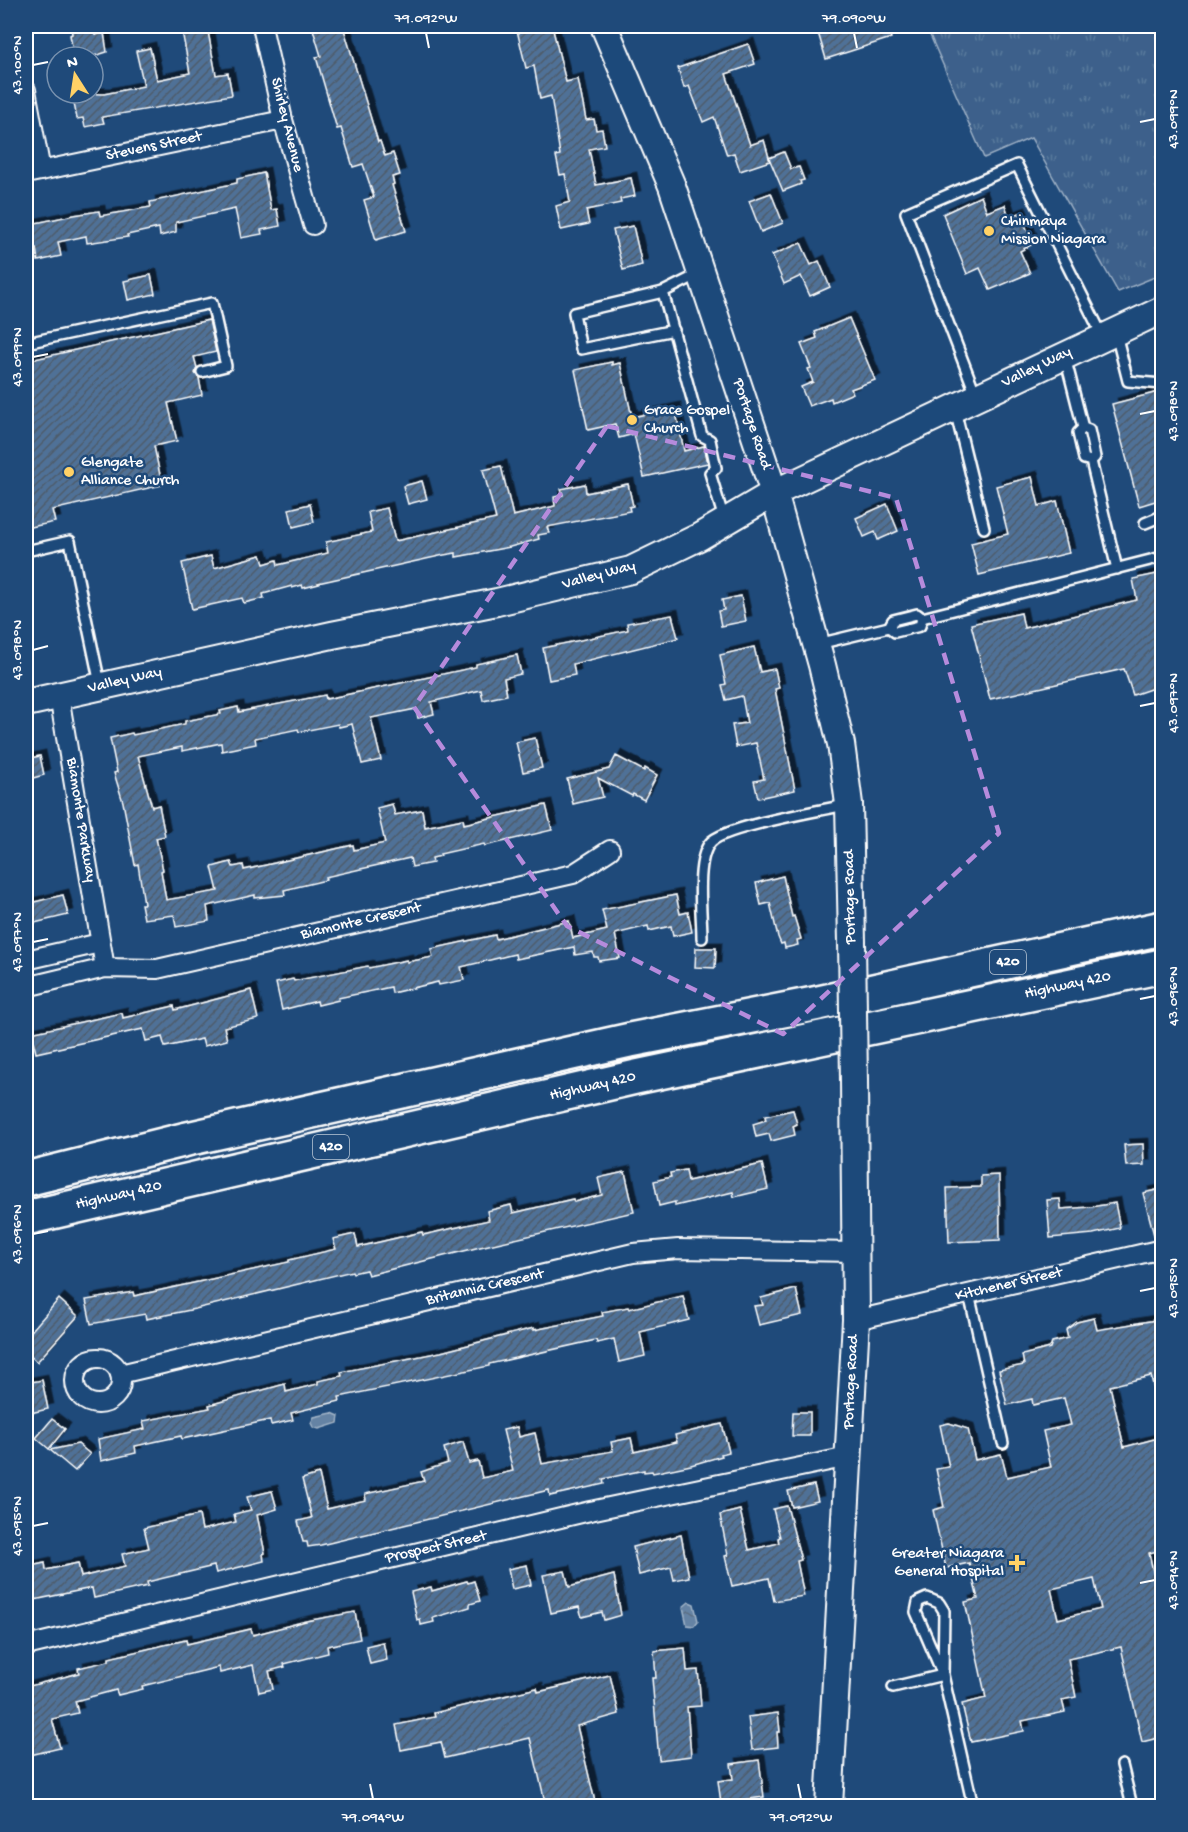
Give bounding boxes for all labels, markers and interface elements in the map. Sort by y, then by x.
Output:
text: 79.092°W [394,10,458,28]
text: 79.090°W [821,10,886,28]
text: 43.100°N [9,35,27,95]
north arrow [45,45,105,105]
text: N [66,53,80,74]
street label: Shirley Avenue [265,76,307,175]
text: 43.099°N [1165,89,1183,149]
street label: Stevens Street [104,127,205,166]
place label: Chinmaya Mission Niagara [1001,213,1107,250]
marker: Chinmaya Mission Niagara [982,224,996,238]
text: 43.099°N [9,327,27,387]
street label: Valley Way [998,343,1075,393]
street label: Portage Road [727,375,775,473]
text: 43.098°N [1165,381,1183,441]
place label: Grace Gospel Church [644,402,730,439]
marker: Grace Gospel Church [625,413,639,427]
place label: Glengate Alliance Church [81,454,180,491]
marker: Glengate Alliance Church [62,465,76,479]
street label: Valley Way [559,557,638,595]
text: 43.098°N [9,620,27,680]
street label: Valley Way [85,663,164,699]
text: 43.097°N [1165,673,1183,733]
street label: Biamonte Parkway [61,755,99,884]
street label: Portage Road [841,848,861,945]
street label: Biamonte Crescent [298,899,424,945]
text: 43.097°N [9,912,27,972]
road number: 420 [990,950,1026,974]
text: 43.096°N [1165,966,1183,1026]
street label: Highway 420 [1023,968,1113,1004]
street label: Highway 420 [548,1068,638,1106]
road number: 420 [313,1135,349,1159]
street label: Highway 420 [74,1177,164,1215]
text: 43.096°N [9,1204,27,1264]
text: 43.095°N [1165,1258,1183,1318]
street label: Kitchener Street [954,1263,1066,1307]
street label: Britannia Crescent [423,1265,547,1311]
street label: Portage Road [840,1333,864,1431]
text: 43.095°N [9,1496,27,1556]
street label: Prospect Street [383,1527,490,1569]
place label: Greater Niagara General Hospital [892,1545,1005,1582]
text: 43.094°N [1165,1550,1183,1610]
marker: Greater Niagara General Hospital [1008,1554,1026,1572]
text: 79.094°W [341,1809,405,1827]
text: 79.092°W [769,1809,833,1827]

